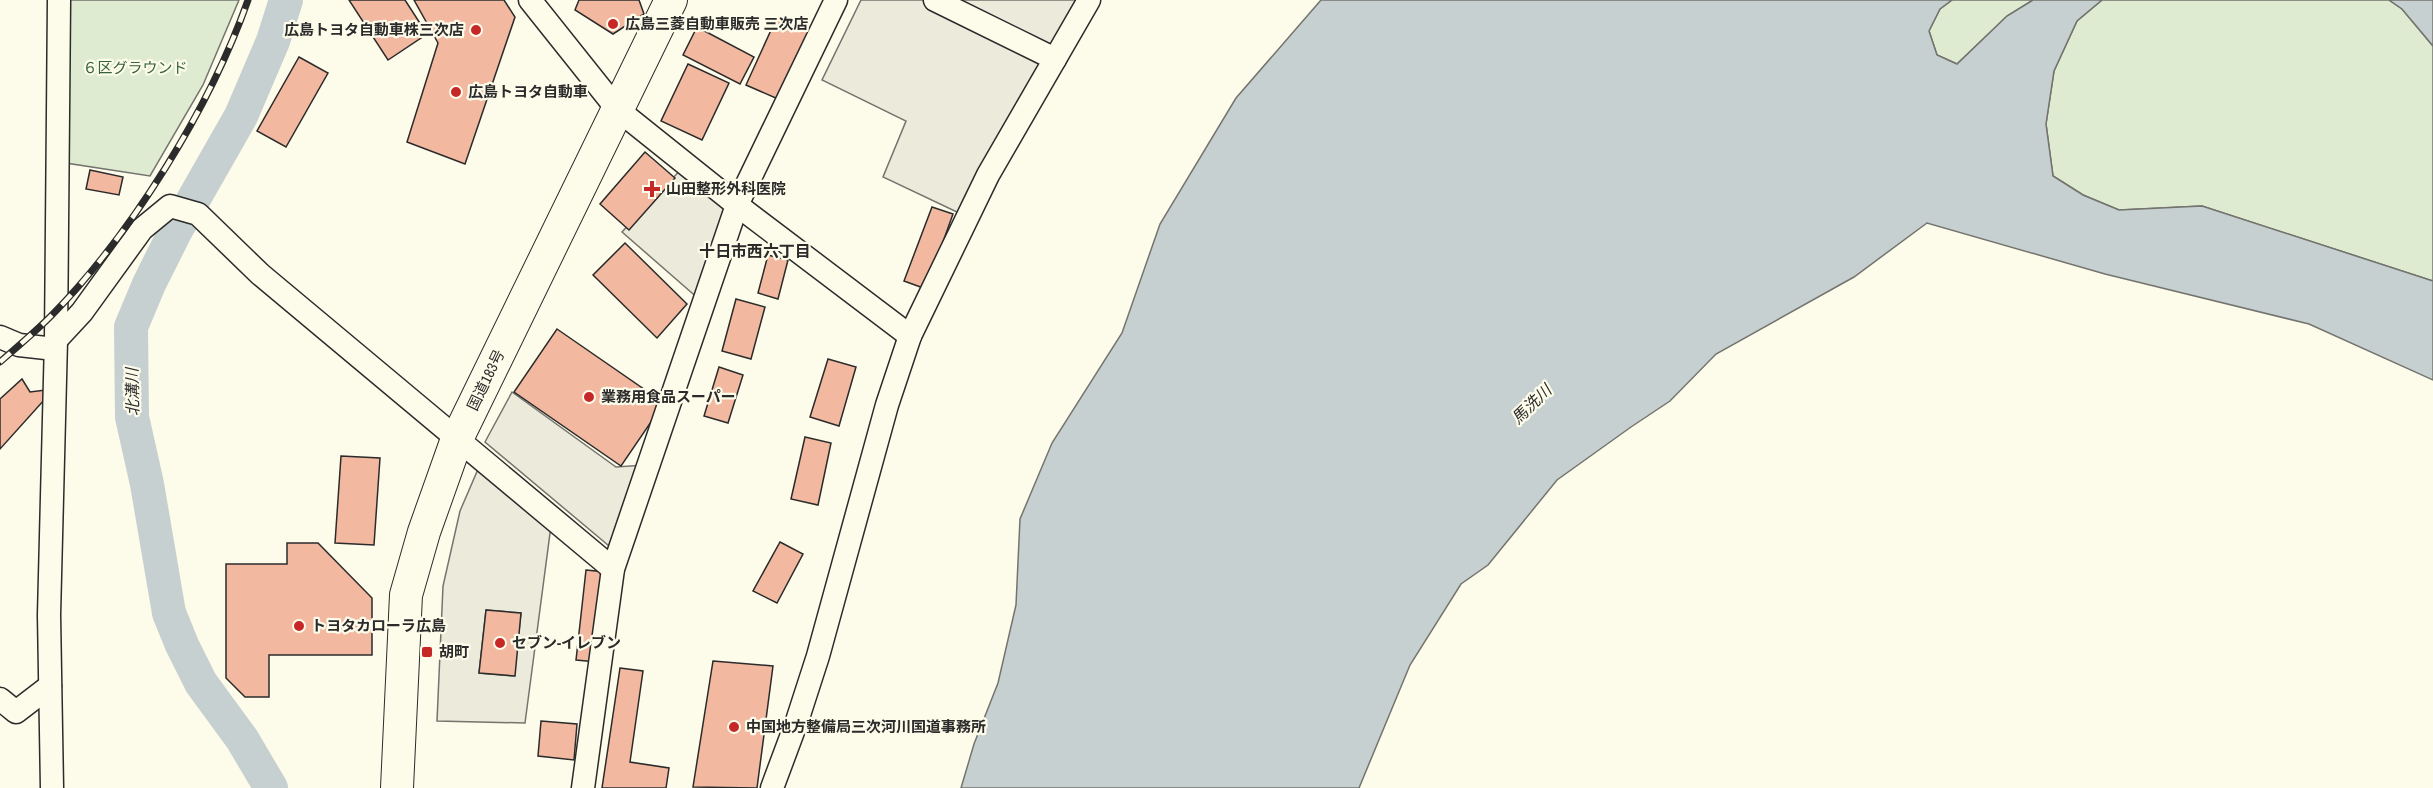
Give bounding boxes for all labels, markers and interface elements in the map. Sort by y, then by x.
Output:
place label: 広島三菱自動車販売 三次店 [625,13,808,34]
marker: 広島三菱自動車販売 三次店 [606,17,620,31]
place label: 広島トヨタ自動車株三次店 [284,19,464,40]
marker: 広島トヨタ自動車株三次店 [469,23,483,37]
park label: ６区グラウンド [82,57,188,78]
place label: 広島トヨタ自動車 [468,81,588,102]
marker: 広島トヨタ自動車 [449,85,463,99]
place label: 山田整形外科医院 [666,178,786,199]
marker: 山田整形外科医院 [643,180,661,198]
district label: 十日市西六丁目 [699,240,811,262]
street label: 国道183号 [462,346,509,414]
water label: 北溝川 [121,366,143,416]
water label: 馬洗川 [1506,378,1557,429]
place label: 業務用食品スーパー [601,386,736,407]
marker: 業務用食品スーパー [582,390,596,404]
place label: トヨタカローラ広島 [311,615,446,636]
marker: トヨタカローラ広島 [292,619,306,633]
place label: セブン-イレブン [512,632,621,653]
marker: セブン-イレブン [493,636,507,650]
place label: 胡町 [439,641,469,662]
marker: 胡町 [420,645,434,659]
place label: 中国地方整備局三次河川国道事務所 [746,716,986,737]
marker: 中国地方整備局三次河川国道事務所 [727,720,741,734]

